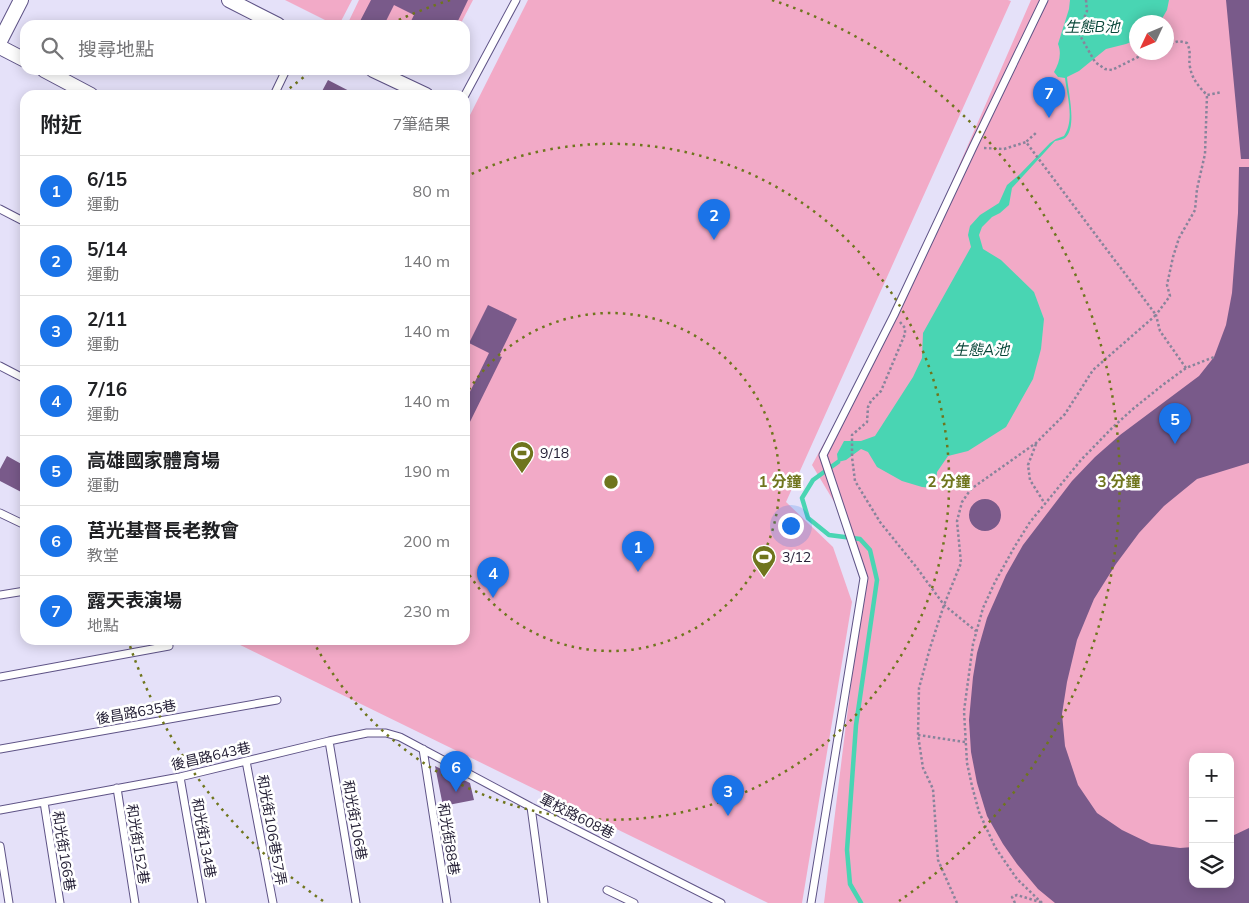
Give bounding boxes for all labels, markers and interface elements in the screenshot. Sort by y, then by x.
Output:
north arrow [1129,15,1174,60]
water label: 生態B池 [1064,17,1122,36]
search box [20,20,470,75]
icon: search [38,34,66,62]
text: 搜尋地點 [78,37,154,61]
pin: 7 [1033,77,1065,118]
text: 附近 [40,111,82,137]
text: 7筆結果 [392,114,450,134]
text: 6/15 [87,167,127,191]
text: 1 [51,181,61,201]
text: 80 m [413,181,450,201]
text: 運動 [87,194,119,214]
pin: 2 [698,199,730,240]
text: 5/14 [87,237,127,261]
text: 2 [51,251,61,271]
text: 140 m [403,251,450,271]
text: 運動 [87,264,119,284]
text: 2/11 [87,307,127,331]
text: 3 [51,321,61,341]
text: 140 m [403,321,450,341]
text: 運動 [87,334,119,354]
water label: 生態A池 [953,340,1011,359]
text: 7/16 [87,377,127,401]
text: 4 [51,391,61,411]
text: 140 m [403,391,450,411]
pin: 5 [1159,403,1191,444]
text: 運動 [87,404,119,424]
sports icon: 9/18 [509,440,535,474]
place label: 9/18 [540,444,569,462]
text: 高雄國家體育場 [87,448,220,472]
text: 5 [51,461,61,481]
text: 190 m [403,461,450,481]
text: 1 分鐘 [758,472,802,491]
text: 2 分鐘 [927,472,971,491]
text: 3 分鐘 [1097,472,1141,491]
centre of rings [602,473,620,491]
text: 運動 [87,475,119,495]
your location [778,513,804,539]
text: 莒光基督長老教會 [87,518,239,542]
text: 6 [51,531,61,551]
text: 200 m [403,531,450,551]
pin: 1 [622,531,654,572]
sports icon: 3/12 [751,544,777,578]
text: 教堂 [87,545,119,565]
place label: 3/12 [782,548,811,566]
pin: 4 [477,557,509,598]
text: 露天表演場 [87,588,182,612]
text: 7 [51,601,61,621]
text: 230 m [403,601,450,621]
text: 地點 [87,615,119,635]
street label: 後昌路635巷 [94,696,178,728]
street label: 後昌路643巷 [169,738,253,774]
pin: 6 [440,751,472,792]
map controls [1189,753,1234,888]
button: + [1189,753,1234,798]
street label: 和光街106巷57弄 [253,773,291,887]
pin: 3 [712,775,744,816]
street label: 和光街106巷 [339,778,371,862]
street label: 軍校路608巷 [537,790,617,842]
street label: 和光街134巷 [188,796,220,880]
button: − [1189,798,1234,843]
street label: 和光街152巷 [123,802,153,886]
street label: 和光街88巷 [434,802,464,876]
street label: 和光街166巷 [49,809,79,893]
button: layers [1189,843,1234,888]

